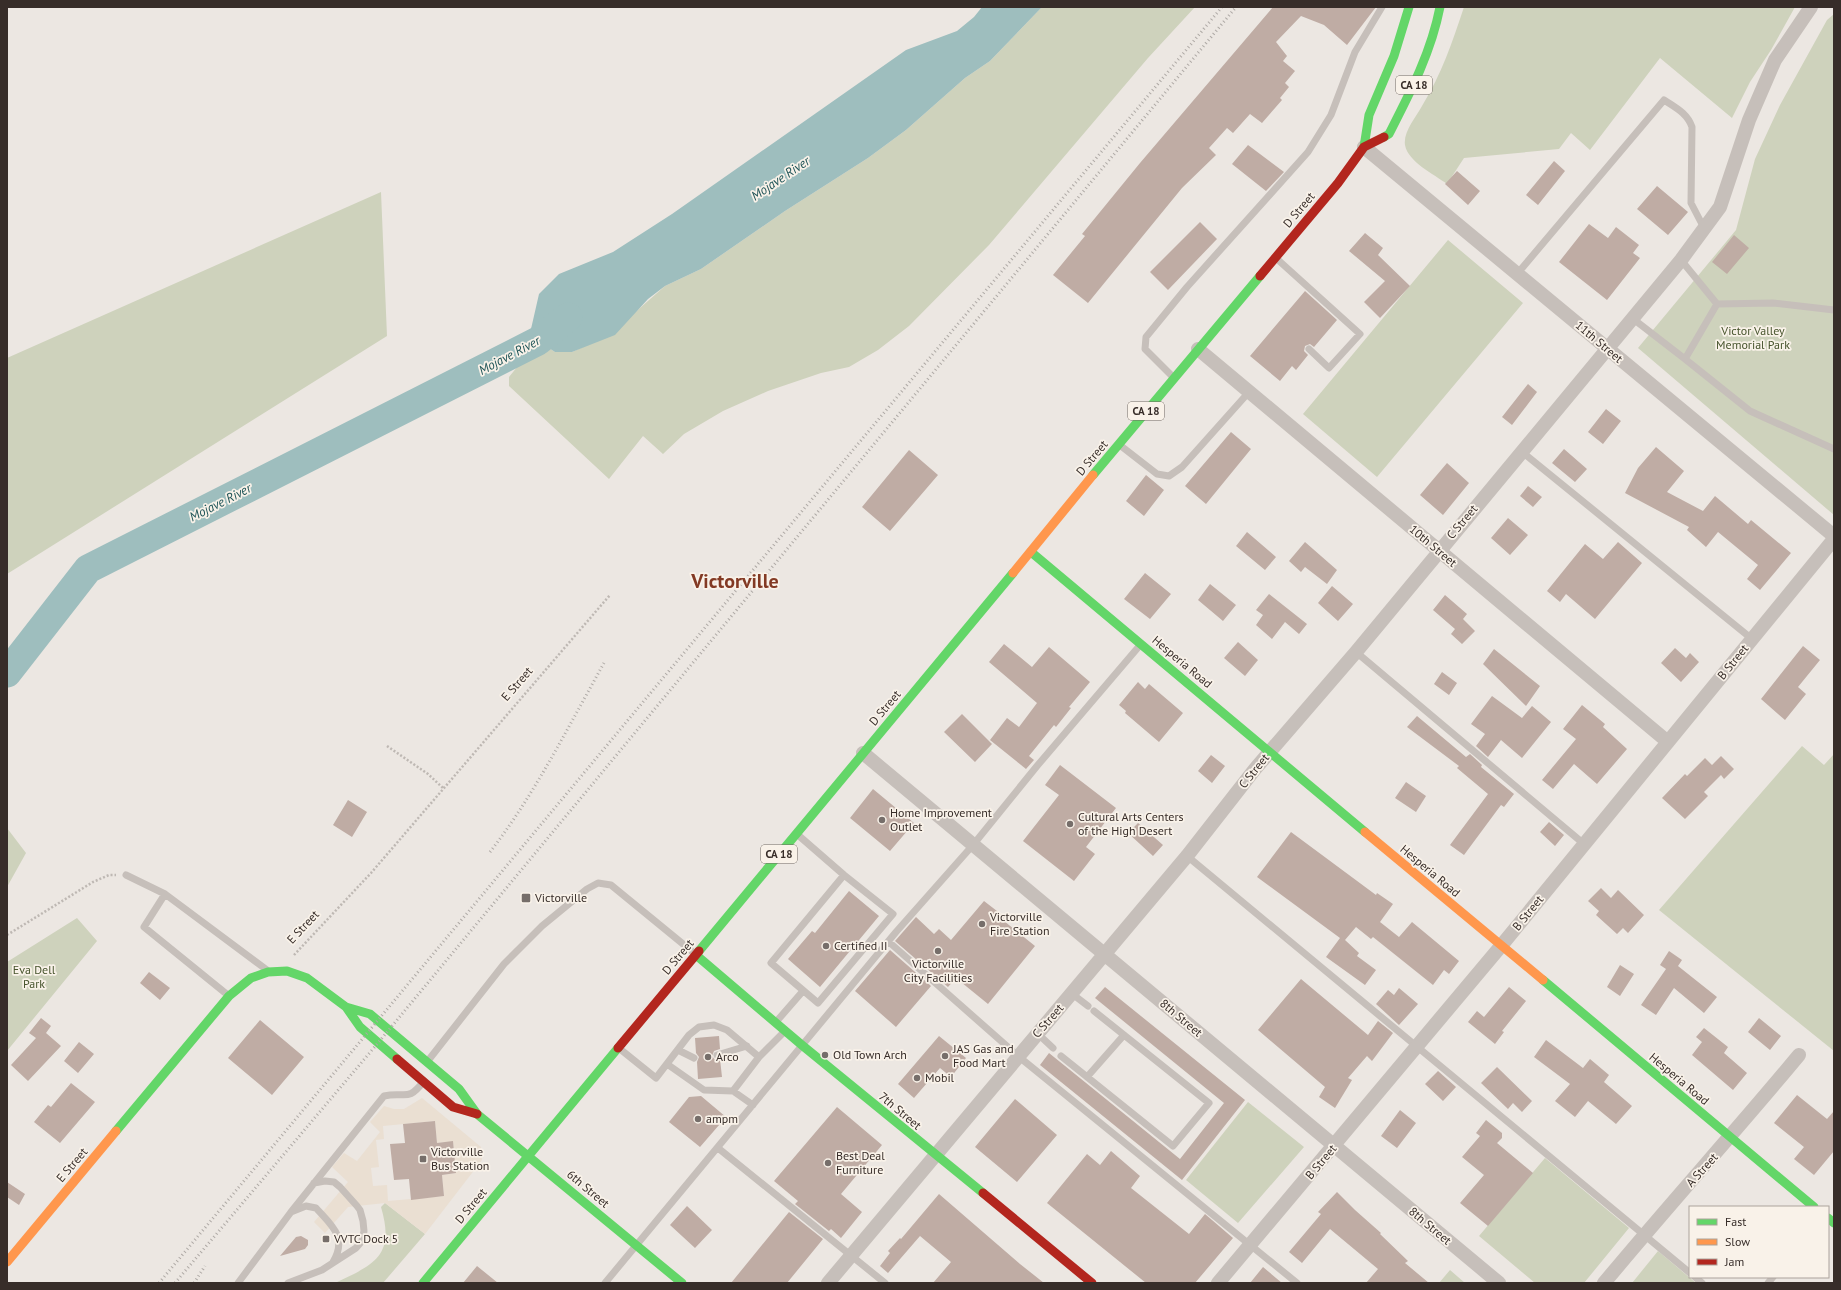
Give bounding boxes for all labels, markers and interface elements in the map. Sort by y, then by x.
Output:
road number: CA 18 [1396,76,1432,94]
water label: Mojave River [748,152,814,204]
street label: D Street [1279,189,1318,230]
street label: 11th Street [1572,317,1626,366]
park label: Victor Valley Memorial Park [1716,323,1790,352]
water label: Mojave River [476,332,544,379]
road number: CA 18 [1128,402,1164,420]
street label: D Street [1072,437,1111,478]
water label: Mojave River [186,479,255,525]
street label: C Street [1443,501,1480,542]
street label: 10th Street [1406,521,1460,570]
district label: Victorville [690,568,779,594]
street label: Hesperia Road [1149,632,1215,691]
street label: B Street [1714,641,1751,682]
street label: E Street [498,664,536,704]
street label: D Street [865,687,904,728]
street label: C Street [1235,750,1272,791]
place label: Home Improvement Outlet [890,805,992,834]
place label: Cultural Arts Centers of the High Desert [1078,809,1184,838]
marker: Home Improvement Outlet [877,815,887,825]
marker: Cultural Arts Centers of the High Desert [1065,819,1075,829]
street label: Hesperia Road [1397,841,1463,900]
road number: CA 18 [761,845,797,863]
place label: Victorville [534,890,587,905]
marker: Victorville [520,892,532,904]
street label: B Street [1509,892,1546,933]
street label: E Street [283,907,322,947]
place label: Victorville Fire Station [989,909,1049,938]
marker: Victorville Fire Station [977,919,987,929]
street label: D Street [658,936,697,977]
place label: Certified II [834,938,887,953]
marker: Certified II [821,941,831,951]
marker: Victorville City Facilities [933,946,943,956]
place label: Victorville City Facilities [904,956,972,985]
park label: Eva Dell Park [13,962,56,991]
street label: 8th Street [1157,995,1206,1040]
street label: C Street [1029,1001,1066,1041]
place label: JAS Gas and Food Mart [952,1041,1014,1070]
place label: Old Town Arch [833,1047,907,1062]
place label: Arco [716,1049,739,1064]
street label: Hesperia Road [1646,1049,1712,1108]
marker: Old Town Arch [820,1050,830,1060]
marker: JAS Gas and Food Mart [940,1051,950,1061]
marker: Arco [703,1052,713,1062]
place label: Mobil [925,1070,955,1085]
marker: Mobil [912,1073,922,1083]
street label: 7th Street [876,1089,925,1133]
place label: ampm [706,1111,738,1126]
marker: ampm [693,1114,703,1124]
street label: B Street [1302,1141,1339,1182]
street label: E Street [53,1144,90,1185]
place label: Victorville Bus Station [430,1144,489,1173]
place label: Best Deal Furniture [836,1148,885,1177]
street label: A Street [1683,1150,1721,1190]
marker: Victorville Bus Station [418,1154,428,1164]
marker: Best Deal Furniture [823,1158,833,1168]
street label: 6th Street [564,1166,613,1211]
street label: D Street [451,1185,490,1226]
street label: 8th Street [1406,1203,1455,1248]
legend [1689,1206,1829,1278]
text: Fast [1725,1214,1746,1229]
place label: VVTC Dock 5 [333,1231,398,1246]
marker: VVTC Dock 5 [321,1234,331,1244]
text: Slow [1725,1234,1750,1249]
text: Jam [1724,1254,1744,1269]

